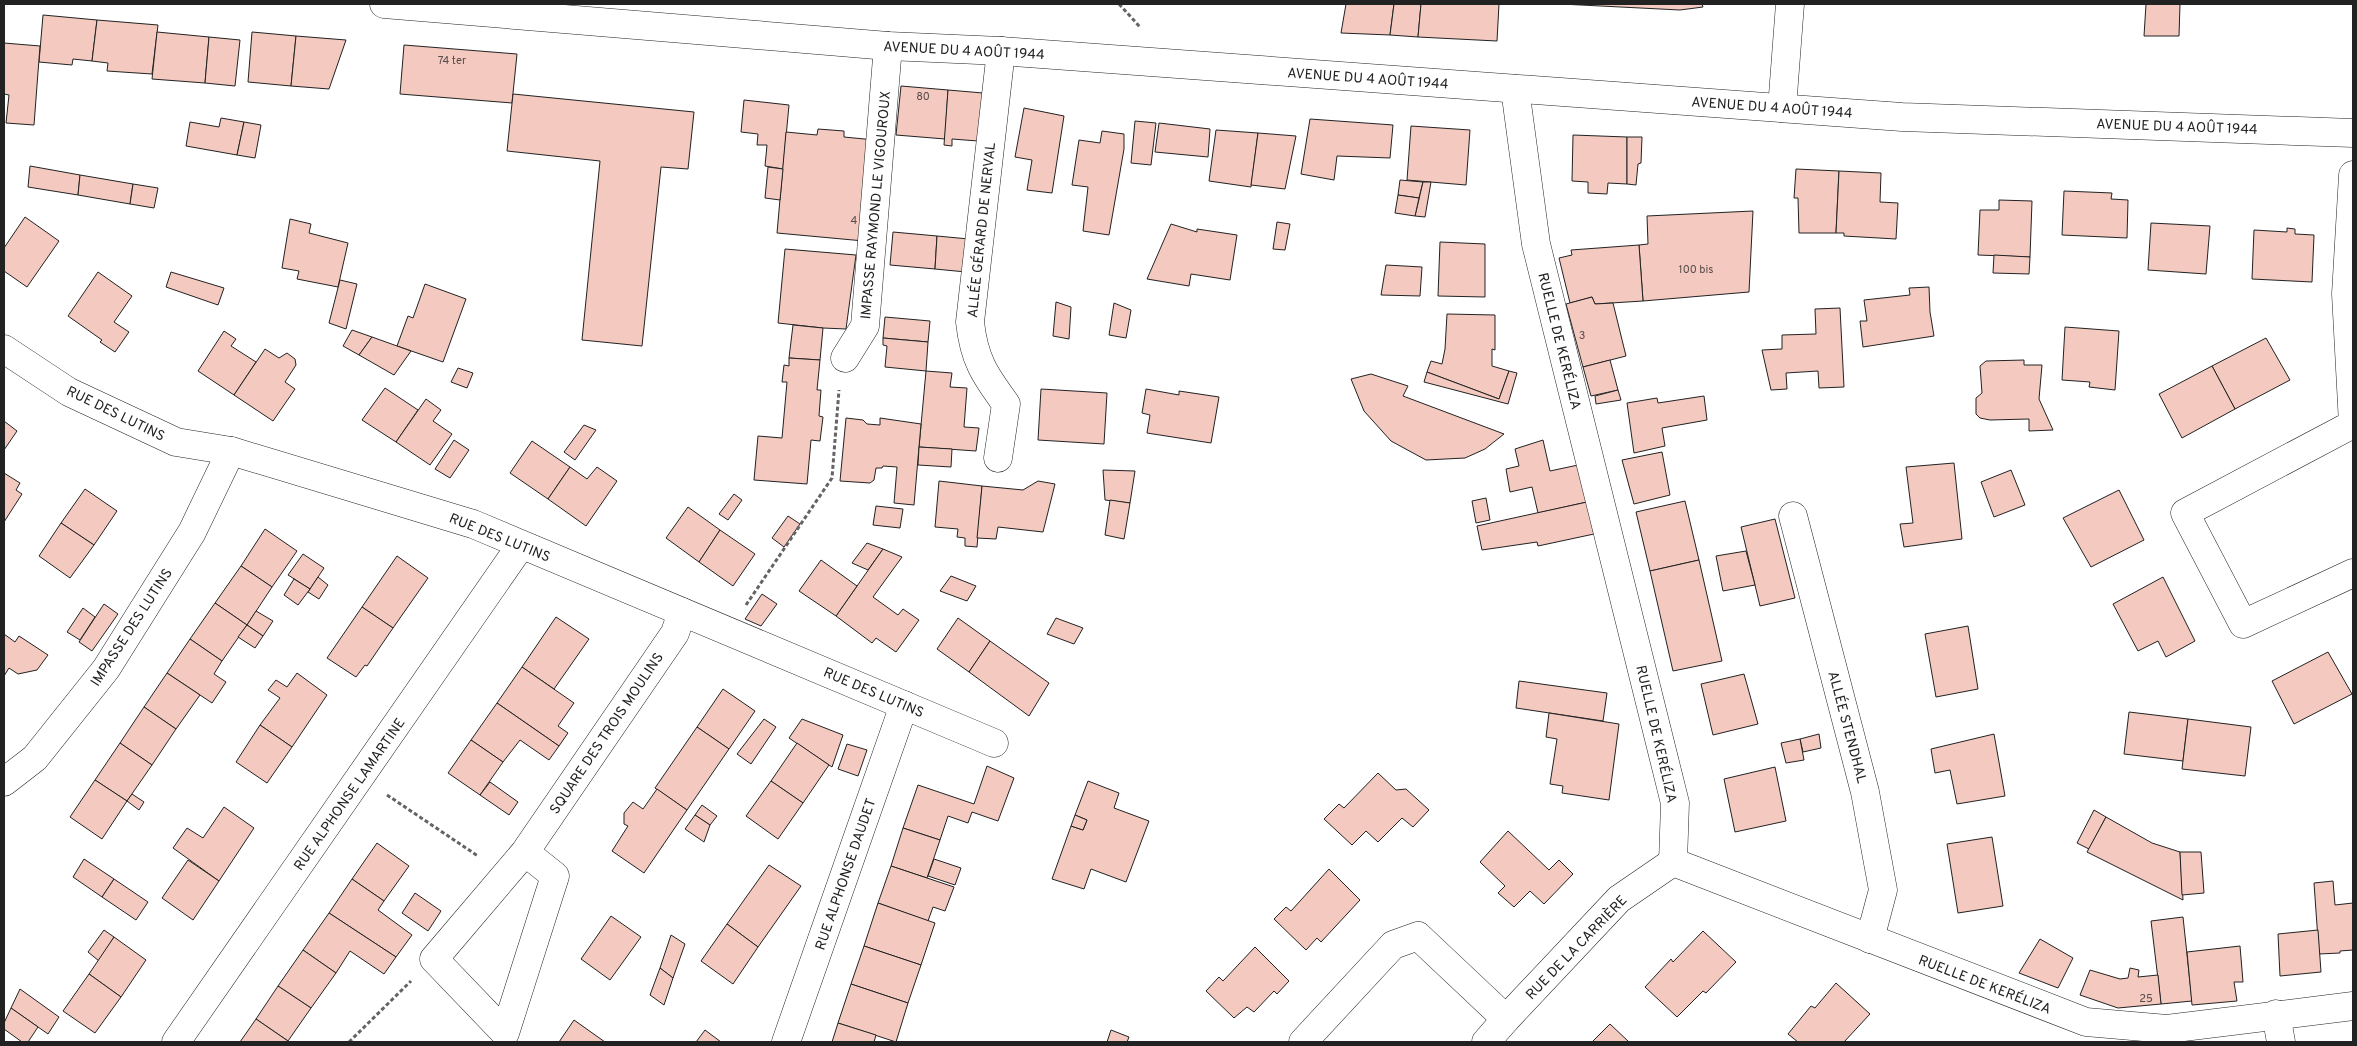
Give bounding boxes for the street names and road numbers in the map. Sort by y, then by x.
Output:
street label: AVENUE DU 4 AOÛT 1944 [883,38,1045,64]
street label: AVENUE DU 4 AOÛT 1944 [1287,64,1449,94]
street label: IMPASSE RAYMOND LE VIGOUROUX [858,90,895,320]
street label: AVENUE DU 4 AOÛT 1944 [1691,93,1853,123]
street label: AVENUE DU 4 AOÛT 1944 [2096,115,2258,139]
street label: ALLÉE GÉRARD DE NERVAL [964,141,1000,319]
street label: RUELLE DE KERÉLIZA [1533,271,1585,412]
street label: RUE DES LUTINS [63,383,167,446]
street label: RUE DES LUTINS [446,510,552,566]
street label: IMPASSE DES LUTINS [88,566,177,690]
street label: SQUARE DES TROIS MOULINS [547,650,668,818]
street label: RUELLE DE KERÉLIZA [1631,664,1681,805]
street label: RUE DES LUTINS [821,665,926,722]
street label: ALLÉE STENDHAL [1823,669,1871,785]
street label: RUE ALPHONSE LAMARTINE [291,715,410,874]
street label: RUE ALPHONSE DAUDET [812,796,880,953]
street label: RUE DE LA CARRIÈRE [1522,892,1631,1004]
street label: RUELLE DE KERÉLIZA [1916,951,2054,1019]

